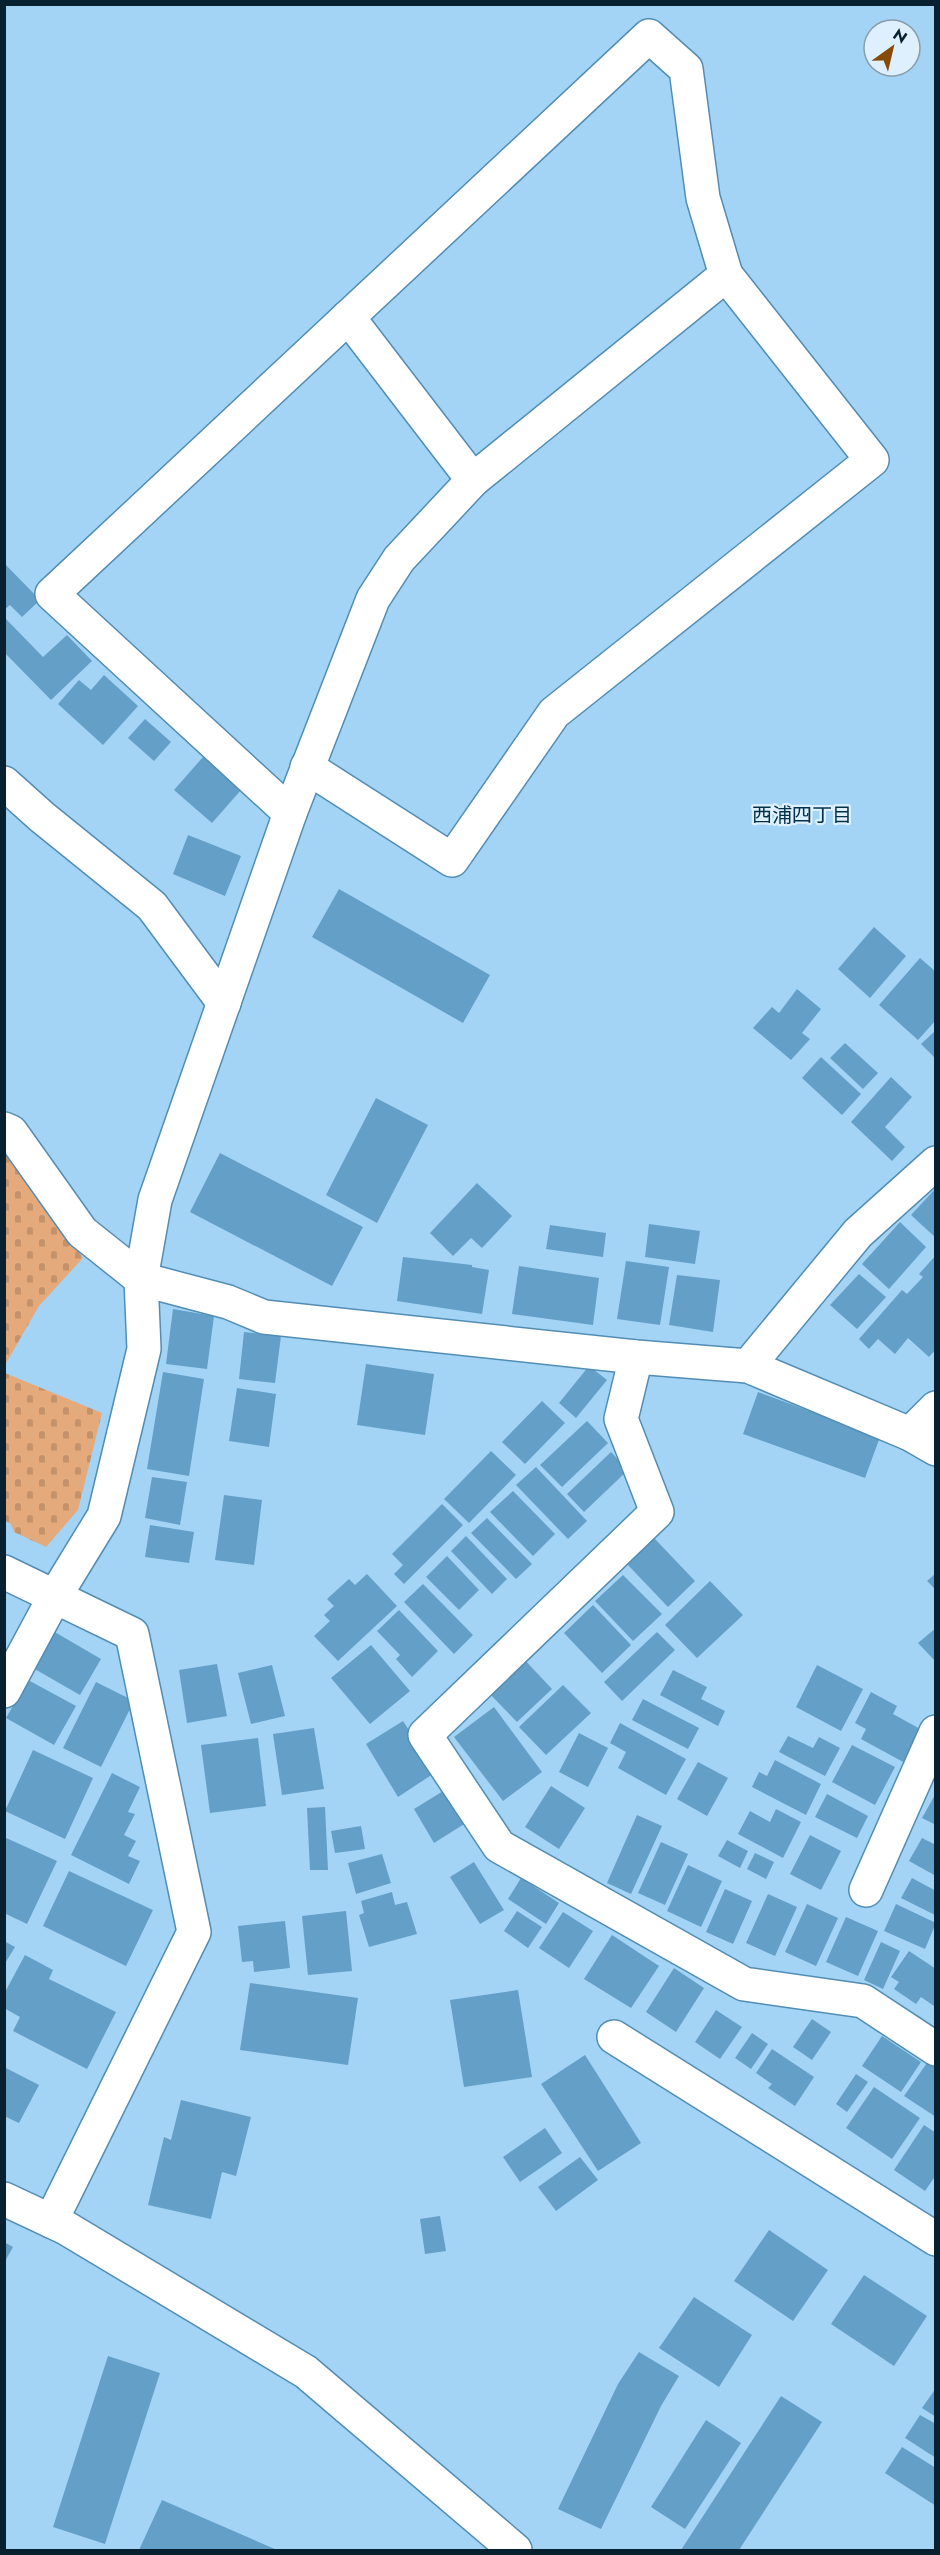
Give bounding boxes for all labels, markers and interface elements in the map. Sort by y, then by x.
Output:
north arrow [862,18,922,78]
text: N [888,23,912,49]
district label: 西浦四丁目 [752,801,852,830]

